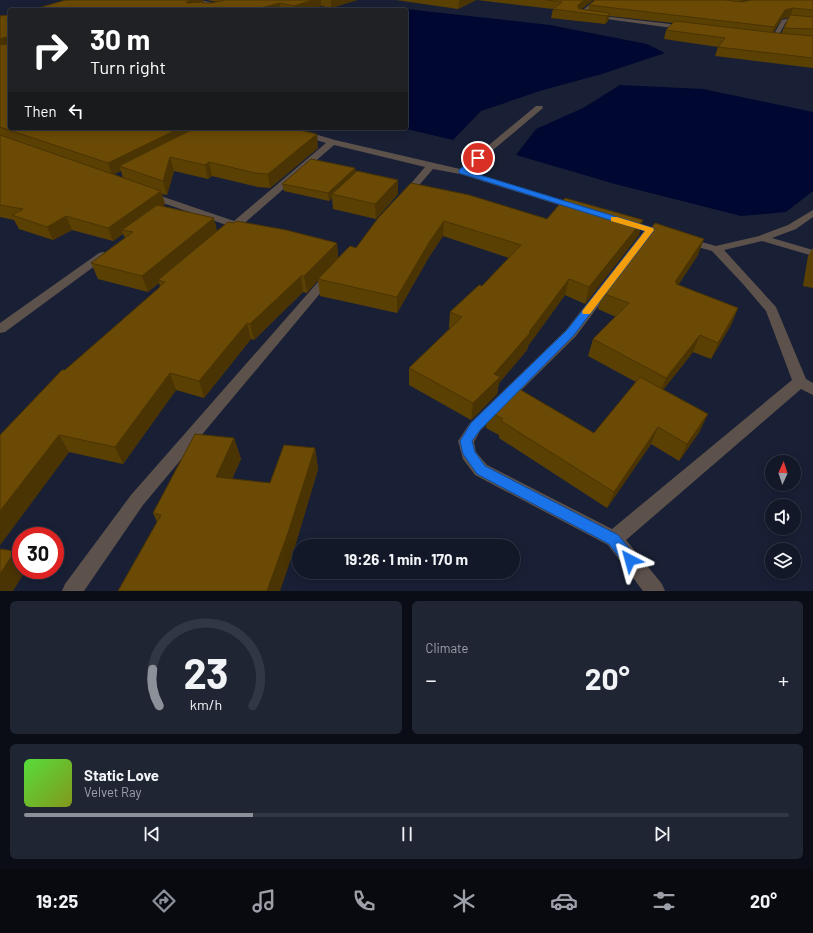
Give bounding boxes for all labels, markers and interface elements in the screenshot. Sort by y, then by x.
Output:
text: 30 m [90,22,150,56]
icon: right [24,24,76,76]
text: Turn right [90,56,166,78]
icon: left [65,100,87,122]
text: Then [24,102,57,120]
pin [461,141,495,175]
icon: arrive [467,147,489,169]
north arrow [765,455,801,491]
map controls [765,455,801,579]
button: sound [765,499,801,535]
speed limit sign: 30 [12,527,64,579]
position arrow [609,539,651,581]
button: layers [765,543,801,579]
text: 19:26 · 1 min · 170 m [344,550,468,568]
text: Climate [426,640,469,656]
text: 23 [183,646,228,696]
text: 20° [585,660,630,696]
text: − [426,666,437,692]
text: + [778,666,789,692]
text: km/h [190,695,222,712]
text: Static Love [84,766,159,784]
text: Velvet Ray [84,784,142,800]
icon: previous [141,823,163,845]
icon: pause [396,823,418,845]
icon: next [651,823,673,845]
icon: directions [150,887,178,915]
icon: music [250,887,278,915]
icon: phone [350,887,378,915]
icon: climate [450,887,478,915]
icon: car [550,887,578,915]
icon: filters [650,887,678,915]
text: 19:25 [36,890,78,912]
text: 20° [750,890,777,912]

